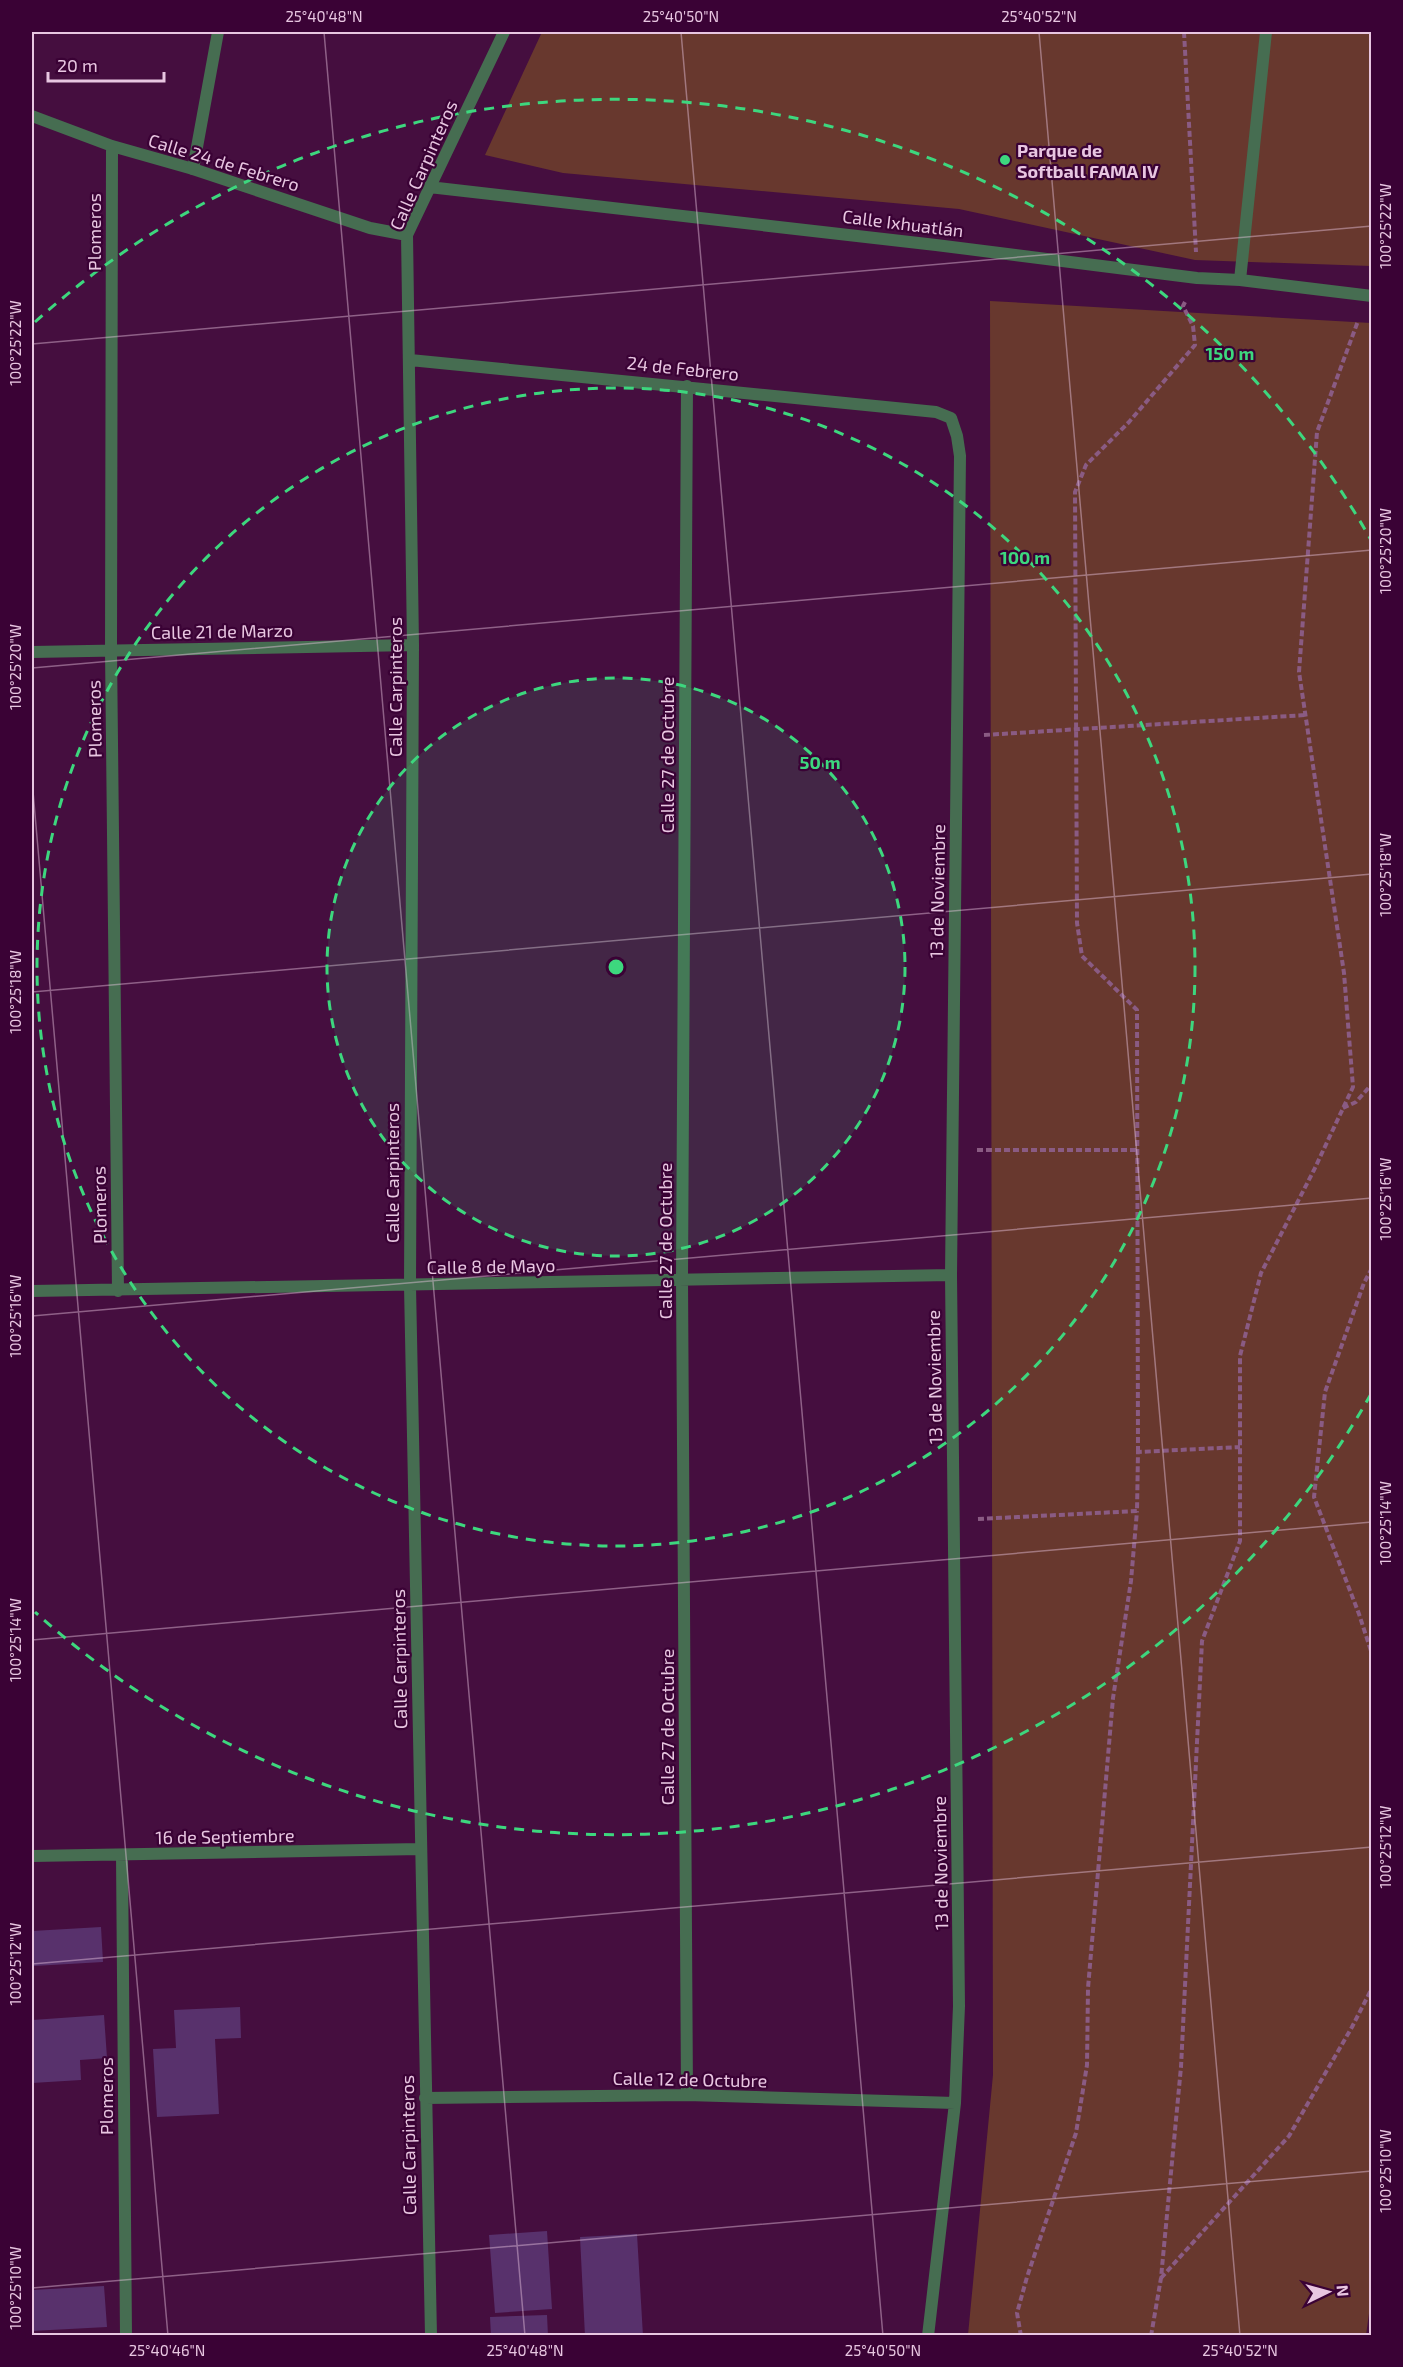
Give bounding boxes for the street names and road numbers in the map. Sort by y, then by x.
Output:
street label: Calle Carpinteros [384,97,462,233]
street label: Calle 24 de Febrero [146,129,302,195]
street label: Plomeros [83,193,105,271]
street label: Calle Ixhuatlán [841,205,965,241]
street label: 24 de Febrero [626,351,740,385]
street label: Calle Carpinteros [384,617,406,757]
street label: Calle 21 de Marzo [151,619,293,643]
street label: Calle 27 de Octubre [656,677,678,833]
street label: Plomeros [82,680,106,758]
street label: 13 de Noviembre [925,824,949,958]
street label: Calle Carpinteros [381,1103,403,1243]
street label: Calle 27 de Octubre [654,1163,676,1319]
street label: Plomeros [87,1166,111,1244]
street label: Calle 8 de Mayo [426,1254,556,1278]
street label: 13 de Noviembre [922,1310,946,1444]
street label: Calle Carpinteros [387,1589,411,1729]
street label: Calle 27 de Octubre [656,1649,678,1805]
street label: 13 de Noviembre [928,1796,952,1930]
street label: 16 de Septiembre [155,1824,295,1848]
street label: Plomeros [95,2057,117,2135]
street label: Calle 12 de Octubre [612,2067,768,2091]
street label: Calle Carpinteros [396,2075,420,2215]

